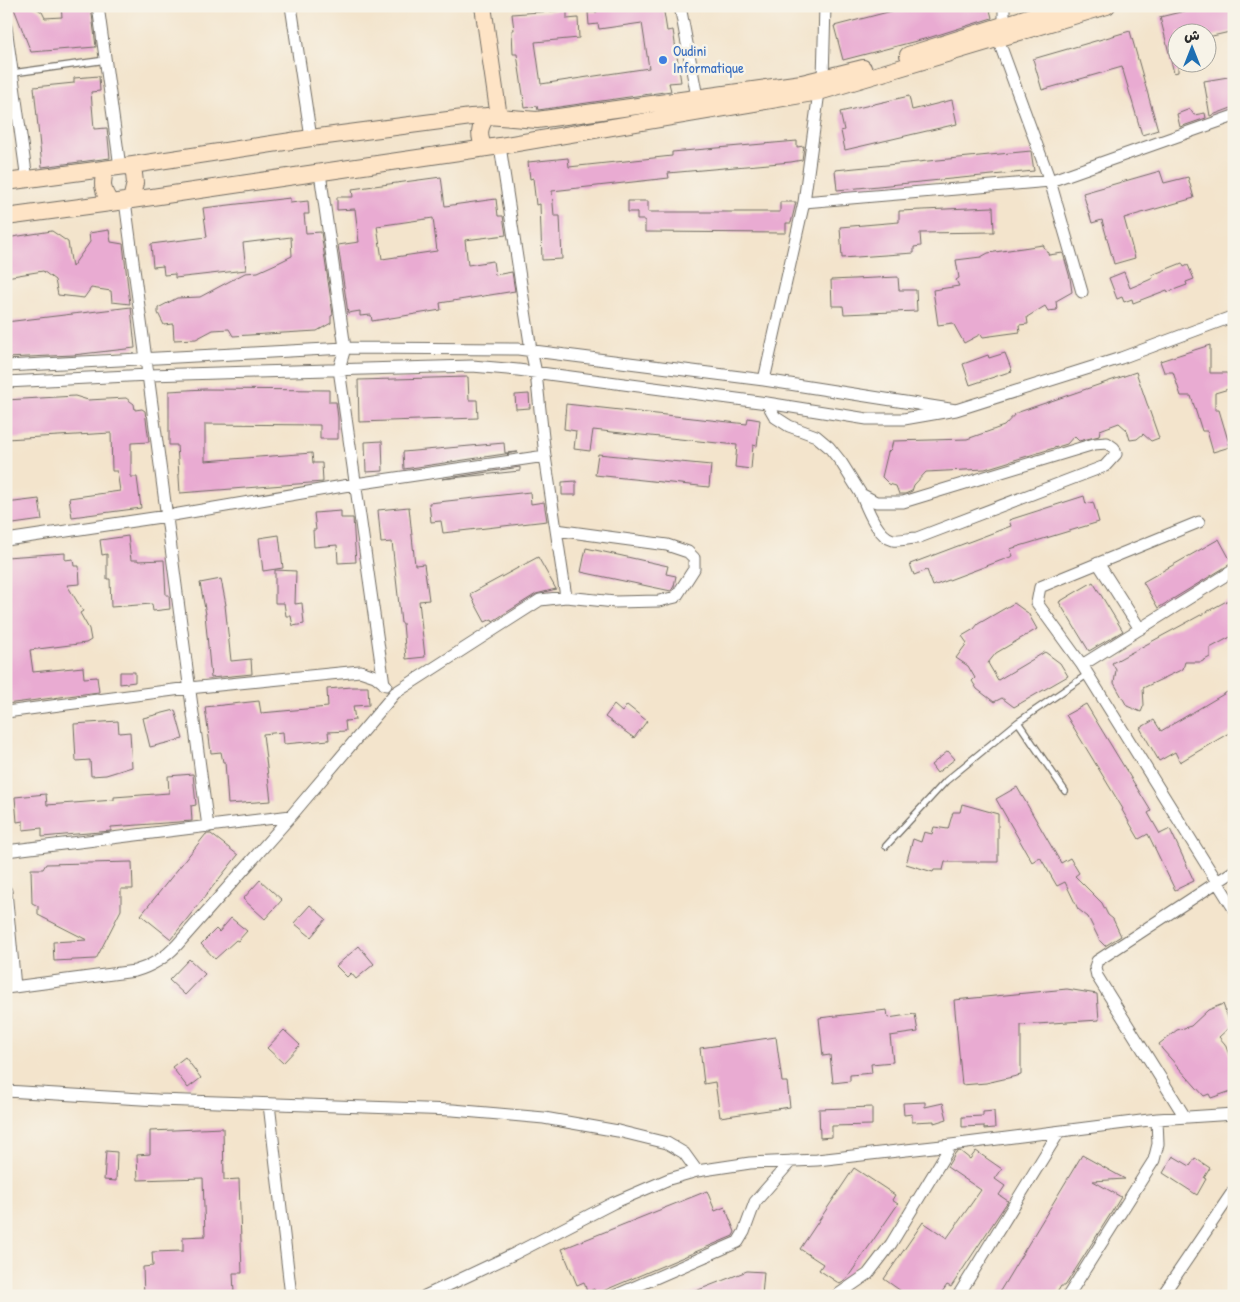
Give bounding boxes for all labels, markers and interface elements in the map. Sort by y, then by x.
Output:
north arrow [1168,22,1218,72]
text: ش [1184,25,1200,44]
place label: Oudini Informatique [673,40,744,78]
marker: Oudini Informatique [657,54,669,66]

